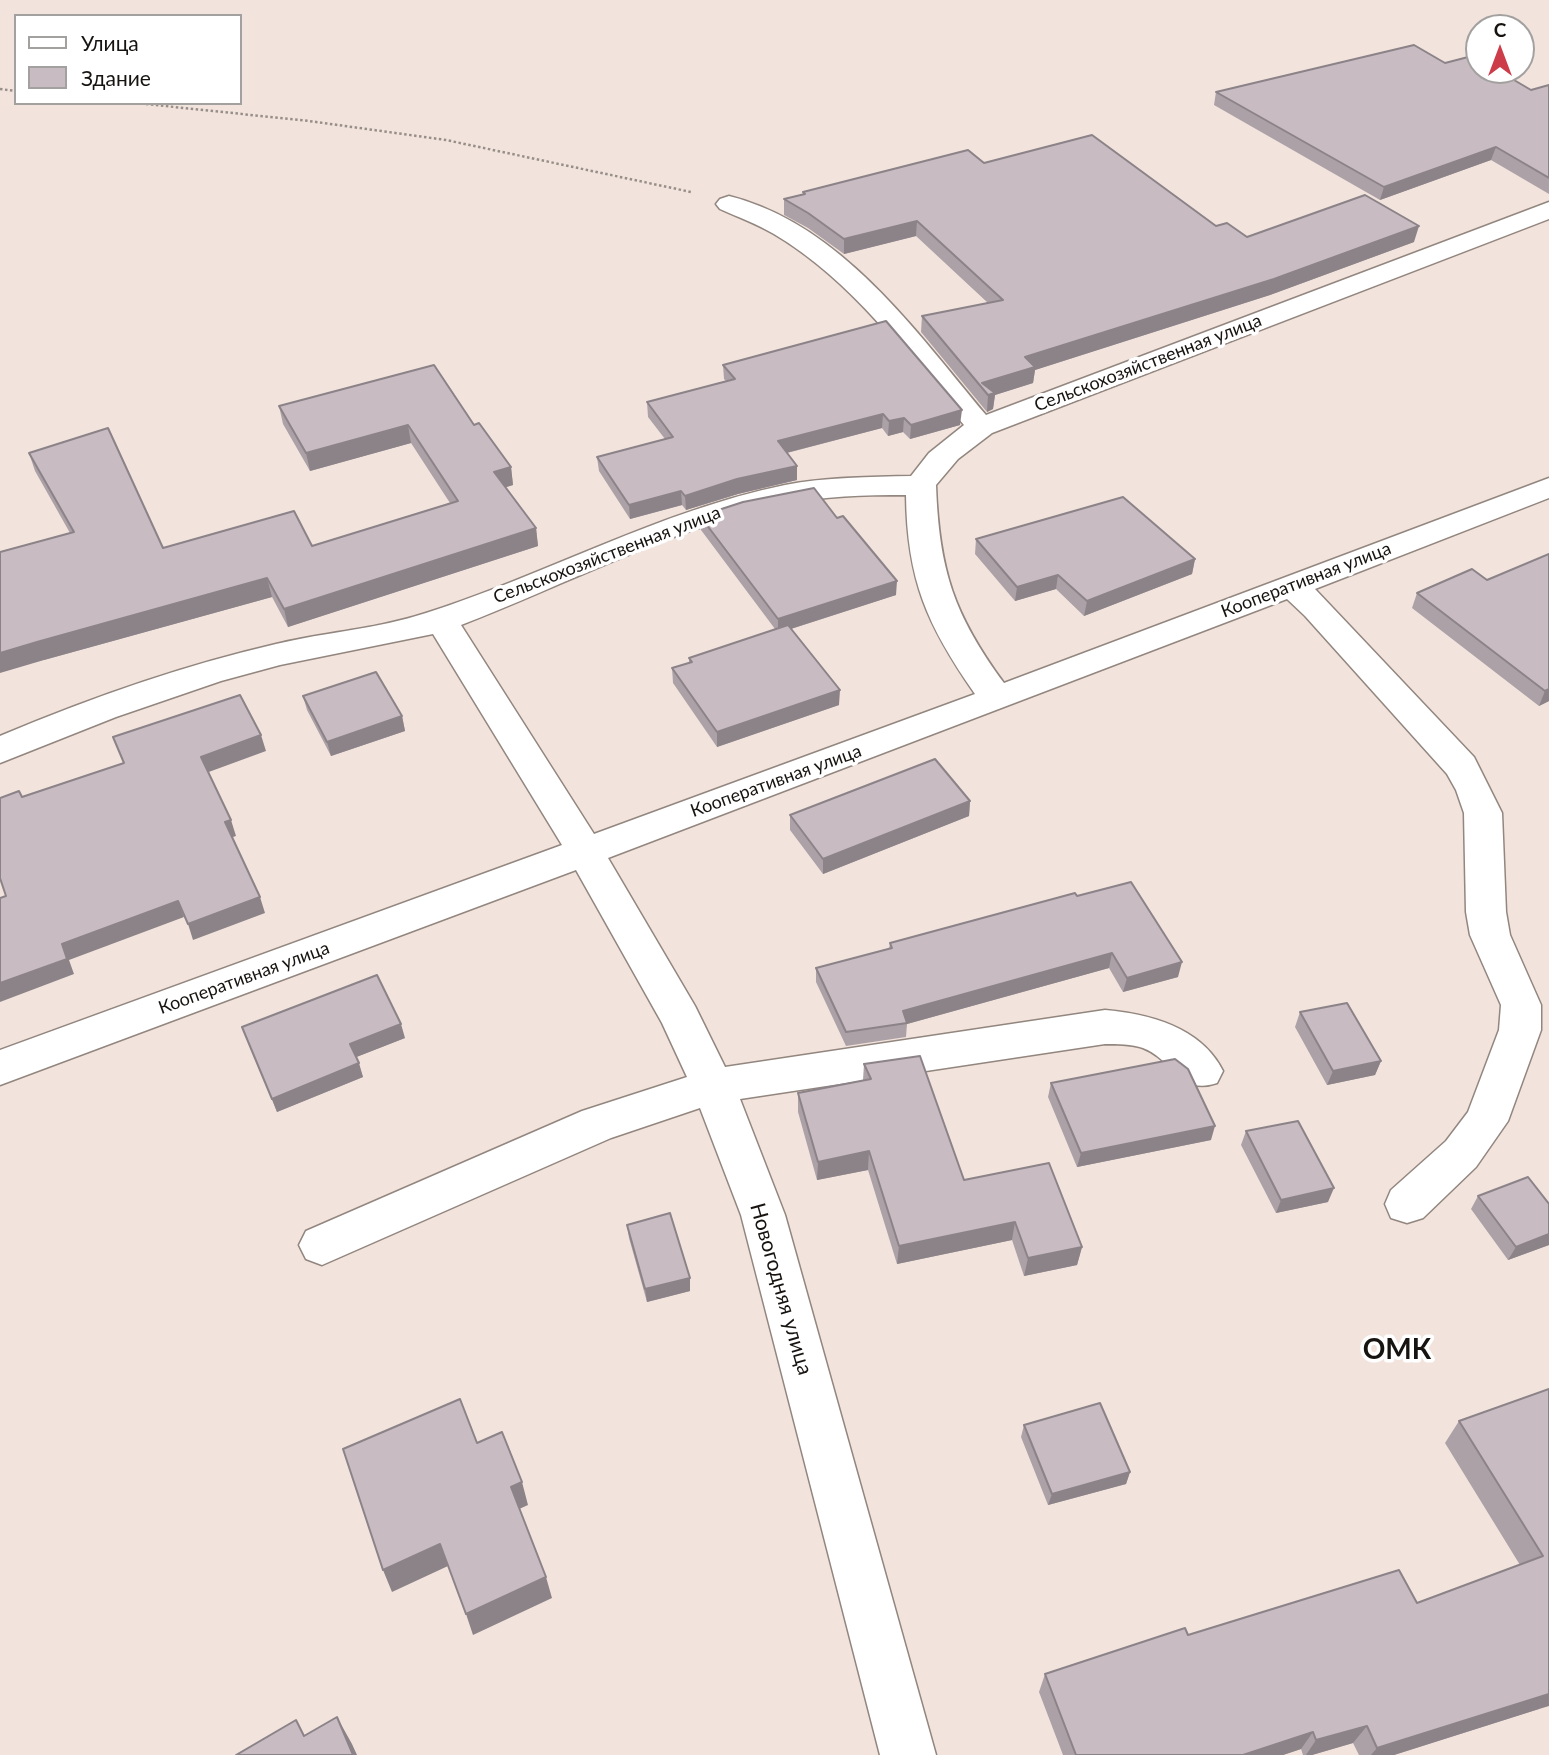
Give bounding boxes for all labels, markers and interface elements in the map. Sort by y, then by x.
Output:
legend [14,14,242,105]
north arrow [1465,14,1535,84]
text: С [1494,18,1506,41]
text: Улица [81,30,139,55]
text: Здание [81,65,151,90]
street label: Сельскохозяйственная улица [1031,310,1265,416]
street label: Сельскохозяйственная улица [490,502,724,608]
street label: Кооперативная улица [1218,538,1394,622]
street label: Кооперативная улица [688,740,864,822]
street label: Кооперативная улица [156,937,332,1019]
street label: Новогодняя улица [744,1200,818,1378]
district label: ОМК [1363,1333,1431,1367]

